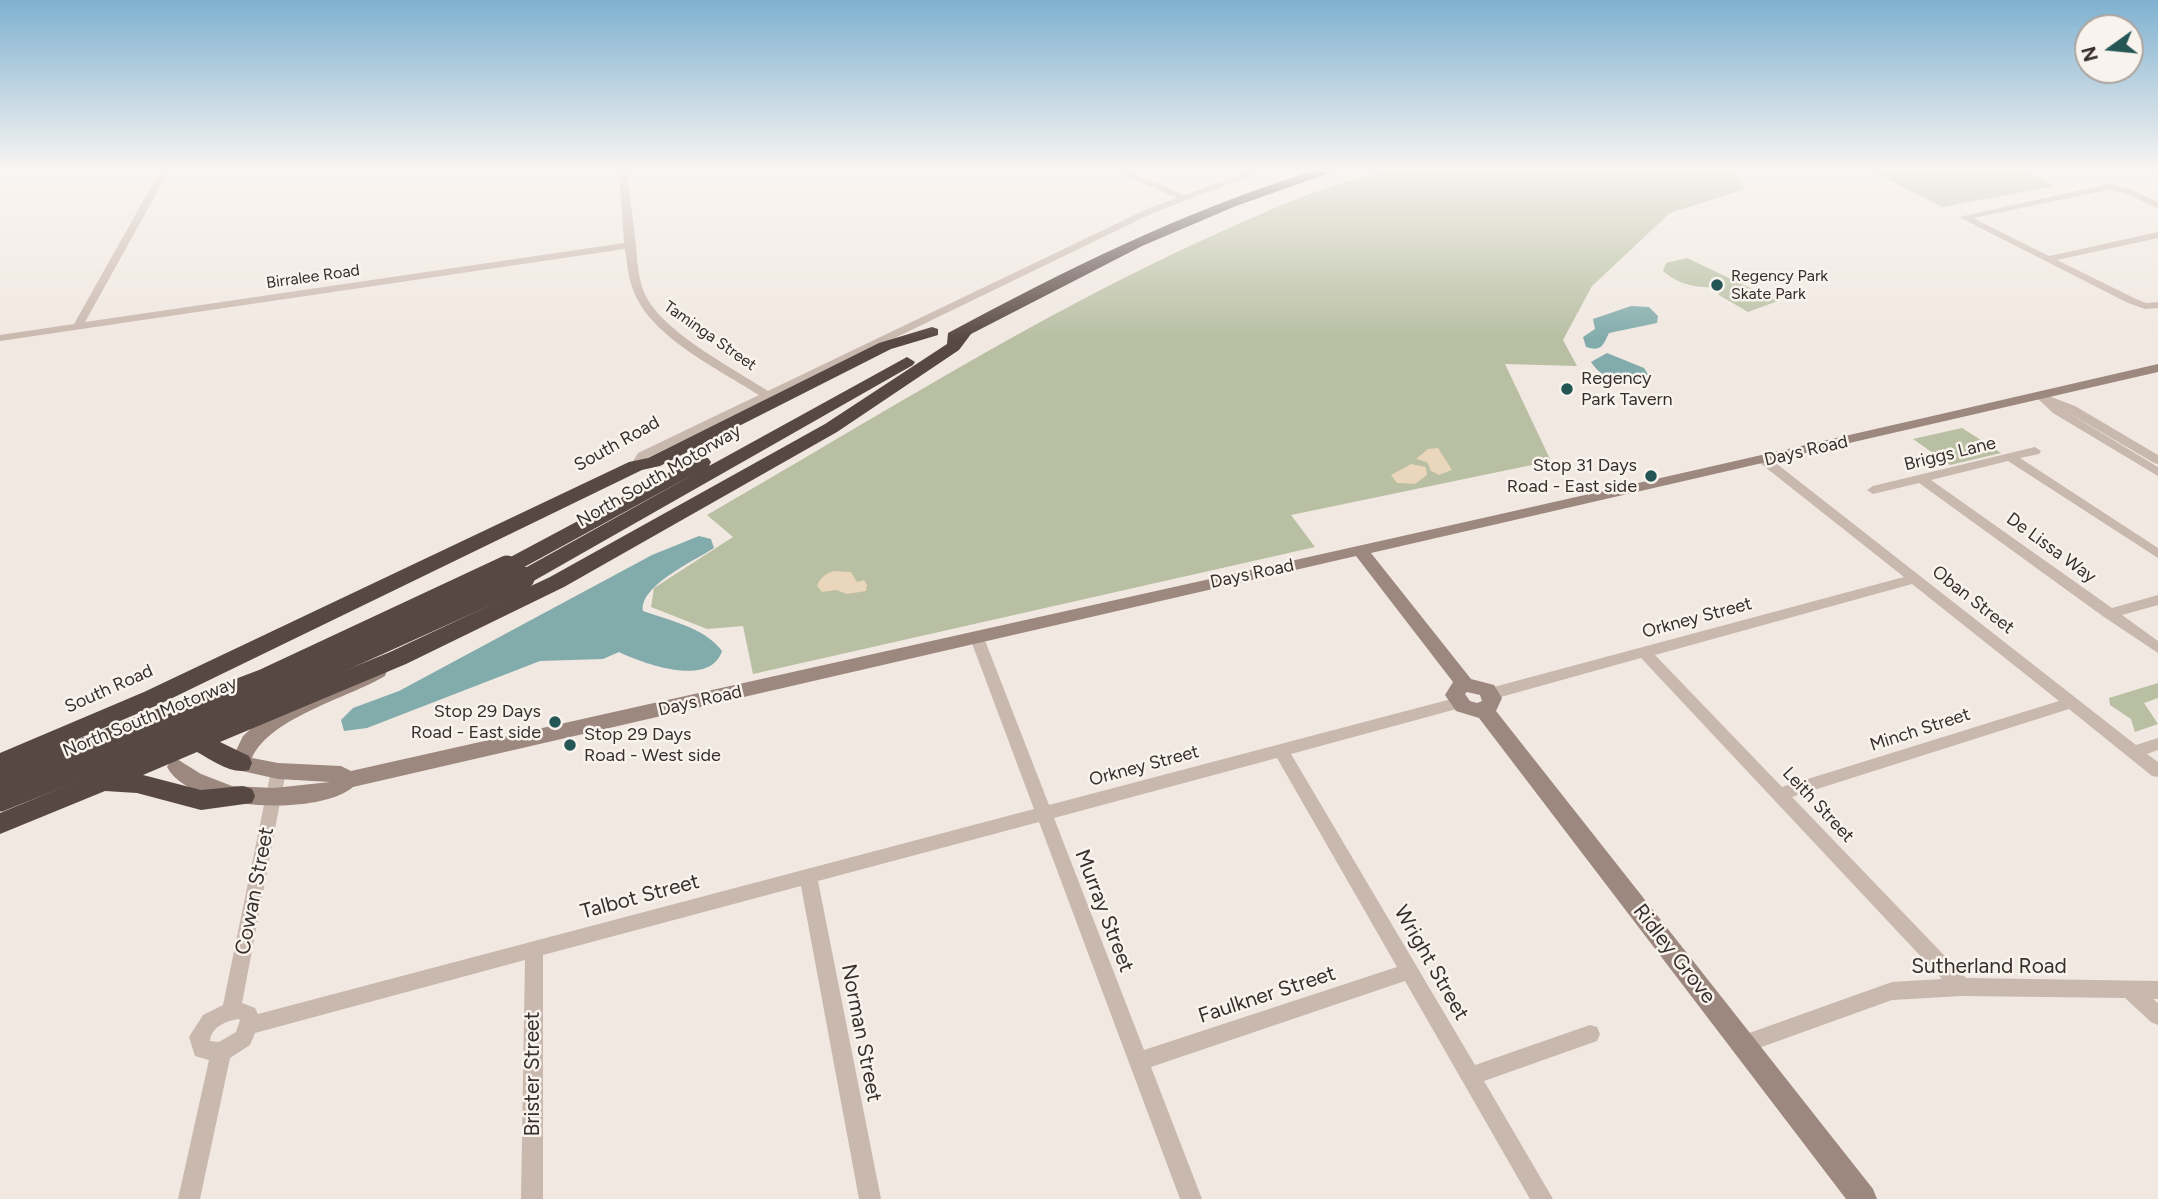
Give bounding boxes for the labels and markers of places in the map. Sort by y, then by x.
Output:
place label: Regency Park Skate Park [1731,266,1828,304]
marker: Regency Park Skate Park [1709,277,1725,293]
place label: Regency Park Tavern [1581,368,1673,410]
marker: Regency Park Tavern [1559,381,1575,397]
place label: Stop 31 Days Road - East side [1507,455,1637,498]
marker: Stop 31 Days Road - East side [1643,468,1659,484]
place label: Stop 29 Days Road - East side [411,701,541,744]
marker: Stop 29 Days Road - East side [547,714,563,730]
place label: Stop 29 Days Road - West side [584,724,721,766]
marker: Stop 29 Days Road - West side [562,737,578,753]

